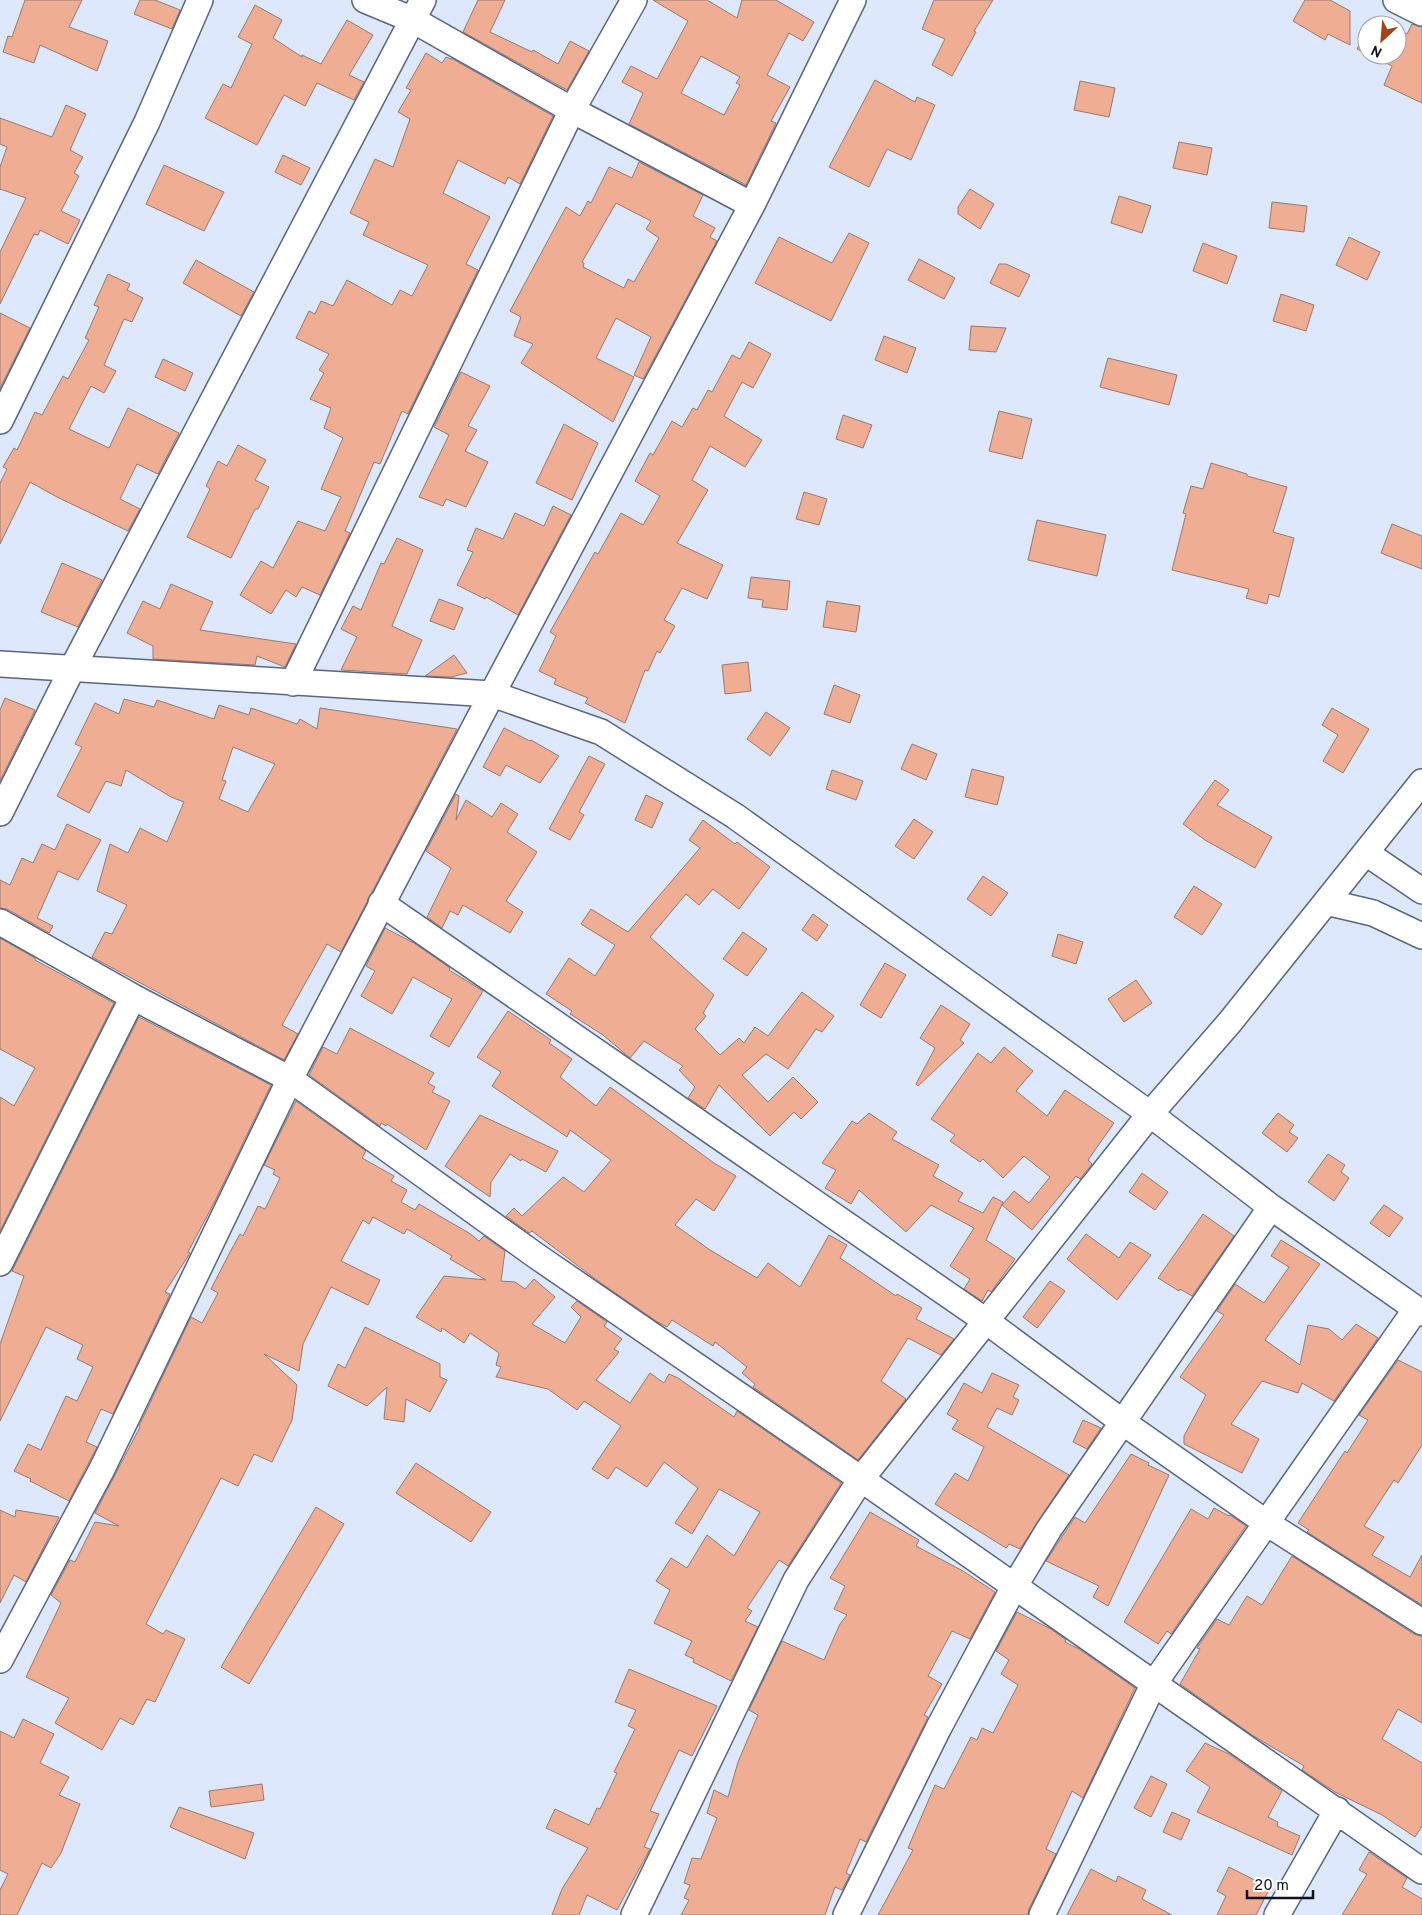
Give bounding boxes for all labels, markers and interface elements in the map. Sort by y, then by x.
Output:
north arrow [1357,15,1407,65]
text: N [1369,40,1385,60]
scale bar [1247,1868,1313,1900]
text: 20 m [1254,1877,1289,1896]

